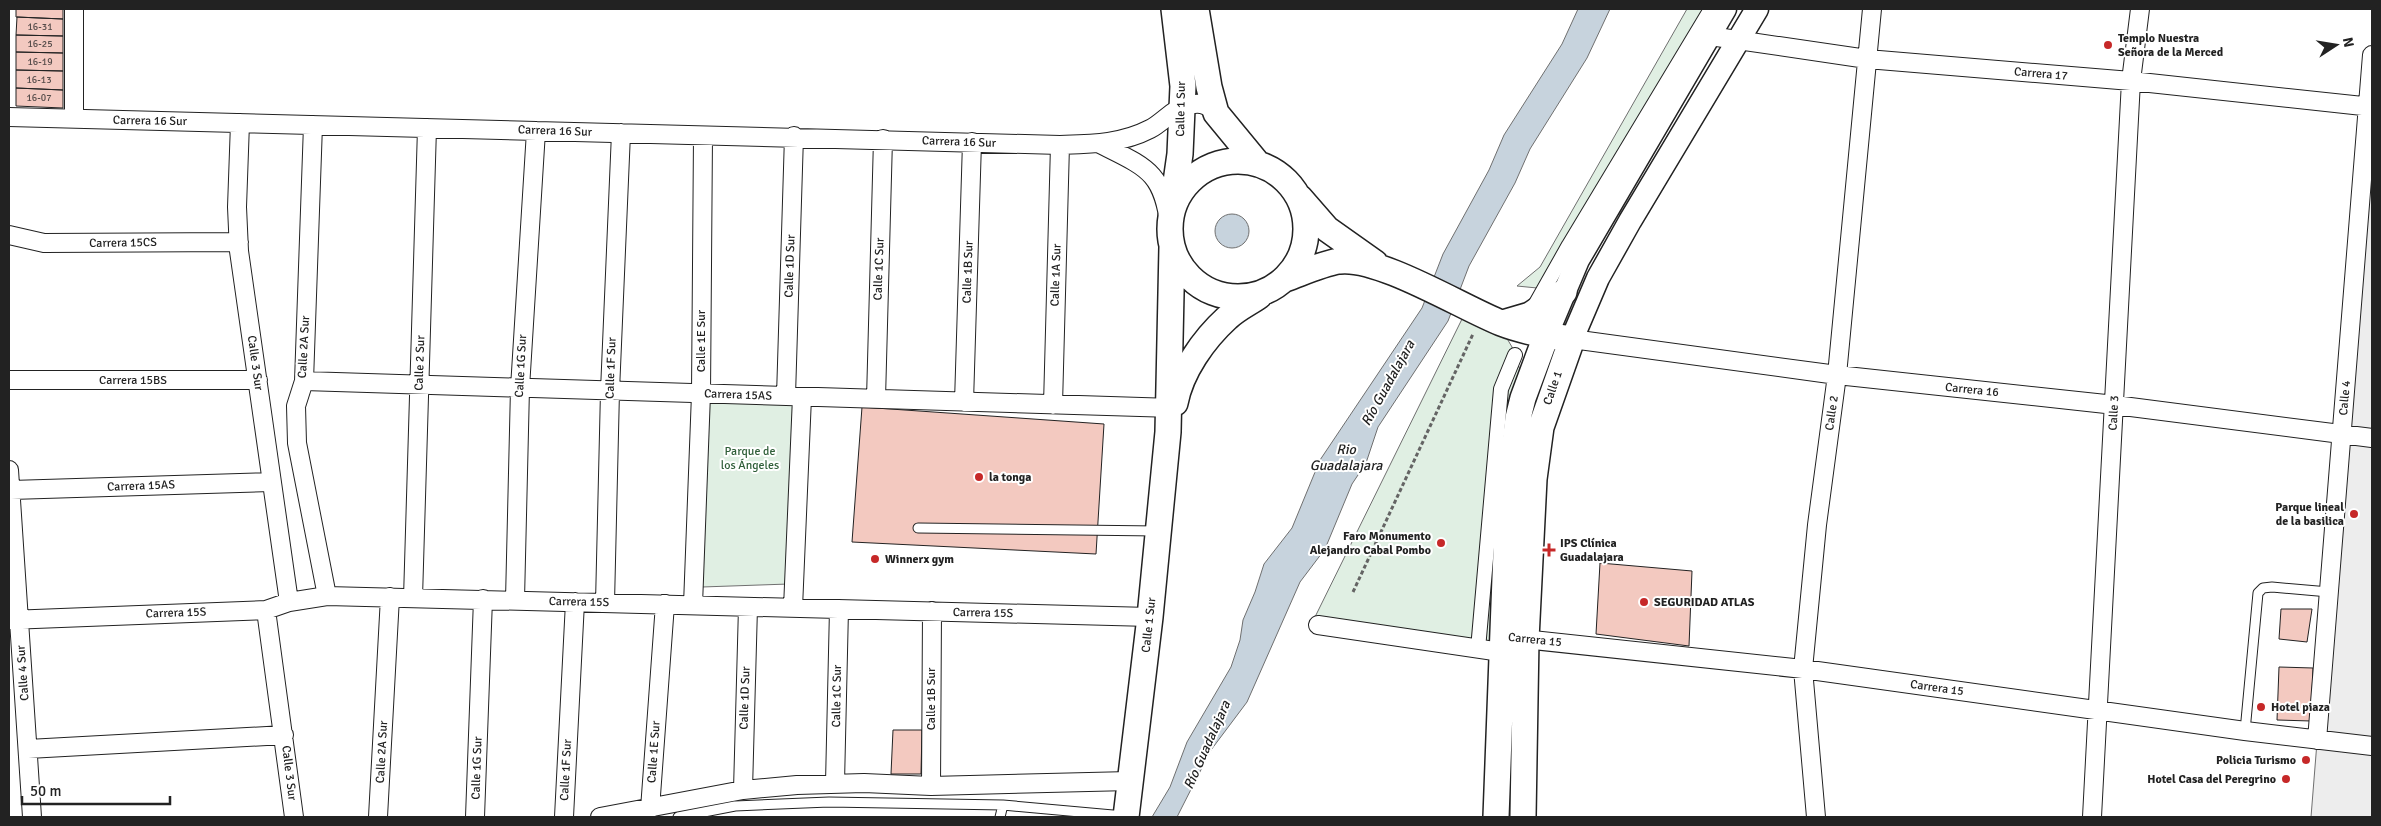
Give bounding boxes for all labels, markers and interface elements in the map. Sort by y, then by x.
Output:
north arrow [2311,20,2361,70]
house number: 16-31 [27,21,53,33]
place label: Templo Nuestra Señora de la Merced [2118,31,2224,60]
text: N [2339,36,2358,49]
house number: 16-25 [27,38,53,50]
marker: Templo Nuestra Señora de la Merced [2102,39,2114,51]
house number: 16-19 [27,56,53,68]
street label: Carrera 17 [2014,64,2068,84]
house number: 16-13 [26,74,52,86]
street label: Calle 1 Sur [1173,81,1189,137]
house number: 16-07 [26,92,52,104]
street label: Carrera 16 Sur [113,113,188,129]
street label: Carrera 16 Sur [518,122,593,140]
street label: Carrera 16 Sur [922,133,997,151]
street label: Calle 1D Sur [781,234,799,298]
street label: Carrera 15CS [89,235,157,251]
street label: Calle 1C Sur [870,237,888,301]
street label: Calle 1B Sur [959,240,977,304]
street label: Calle 1A Sur [1047,243,1065,307]
street label: Calle 1E Sur [694,309,709,372]
street label: Calle 2A Sur [295,315,313,379]
street label: Calle 1G Sur [512,333,530,398]
street label: Calle 3 Sur [244,334,266,392]
street label: Calle 2 Sur [412,334,428,391]
street label: Calle 1F Sur [602,336,620,399]
water label: Río Guadalajara [1357,336,1419,429]
street label: Calle 1 [1540,369,1566,407]
street label: Carrera 15BS [99,373,167,388]
street label: Calle 4 [2336,379,2354,416]
street label: Carrera 16 [1944,380,2000,400]
street label: Carrera 15AS [704,386,773,404]
street label: Calle 2 [1822,395,1842,431]
street label: Calle 3 [2106,395,2122,431]
water label: Rio Guadalajara [1310,441,1383,474]
park label: Parque de los Ángeles [721,444,779,473]
place label: la tonga [989,470,1031,485]
marker: la tonga [973,471,985,483]
street label: Carrera 15AS [107,477,176,495]
place label: Parque lineal de la basilica [2275,500,2344,529]
marker: Parque lineal de la basilica [2348,508,2360,520]
place label: Faro Monumento Alejandro Cabal Pombo [1310,529,1431,558]
place label: IPS Clínica Guadalajara [1560,536,1624,565]
marker: Faro Monumento Alejandro Cabal Pombo [1435,537,1447,549]
marker: IPS Clínica Guadalajara [1542,543,1556,557]
place label: Winnerx gym [885,552,954,567]
marker: Winnerx gym [869,553,881,565]
street label: Carrera 15S [549,594,610,610]
place label: SEGURIDAD ATLAS [1654,595,1755,610]
street label: Calle 1 Sur [1139,596,1159,653]
marker: SEGURIDAD ATLAS [1638,596,1650,608]
street label: Carrera 15S [145,604,207,622]
street label: Carrera 15S [953,605,1014,621]
street label: Carrera 15 [1507,630,1563,650]
street label: Calle 4 Sur [14,644,32,701]
street label: Calle 1C Sur [829,664,845,727]
street label: Calle 1D Sur [736,666,754,730]
street label: Calle 1B Sur [924,667,939,730]
street label: Carrera 15 [1909,677,1965,699]
water label: Río Guadalajara [1180,697,1234,792]
place label: Hotel piaza [2271,700,2330,715]
marker: Hotel piaza [2255,701,2267,713]
street label: Calle 2A Sur [373,720,391,784]
street label: Calle 1E Sur [644,720,664,784]
street label: Calle 1G Sur [468,736,486,800]
street label: Calle 1F Sur [557,738,575,801]
street label: Calle 3 Sur [278,745,300,802]
place label: Policia Turismo [2216,753,2296,768]
marker: Policia Turismo [2300,754,2312,766]
place label: Hotel Casa del Peregrino [2147,772,2276,787]
marker: Hotel Casa del Peregrino [2280,773,2292,785]
scale bar [22,774,170,806]
text: 50 m [30,782,61,800]

